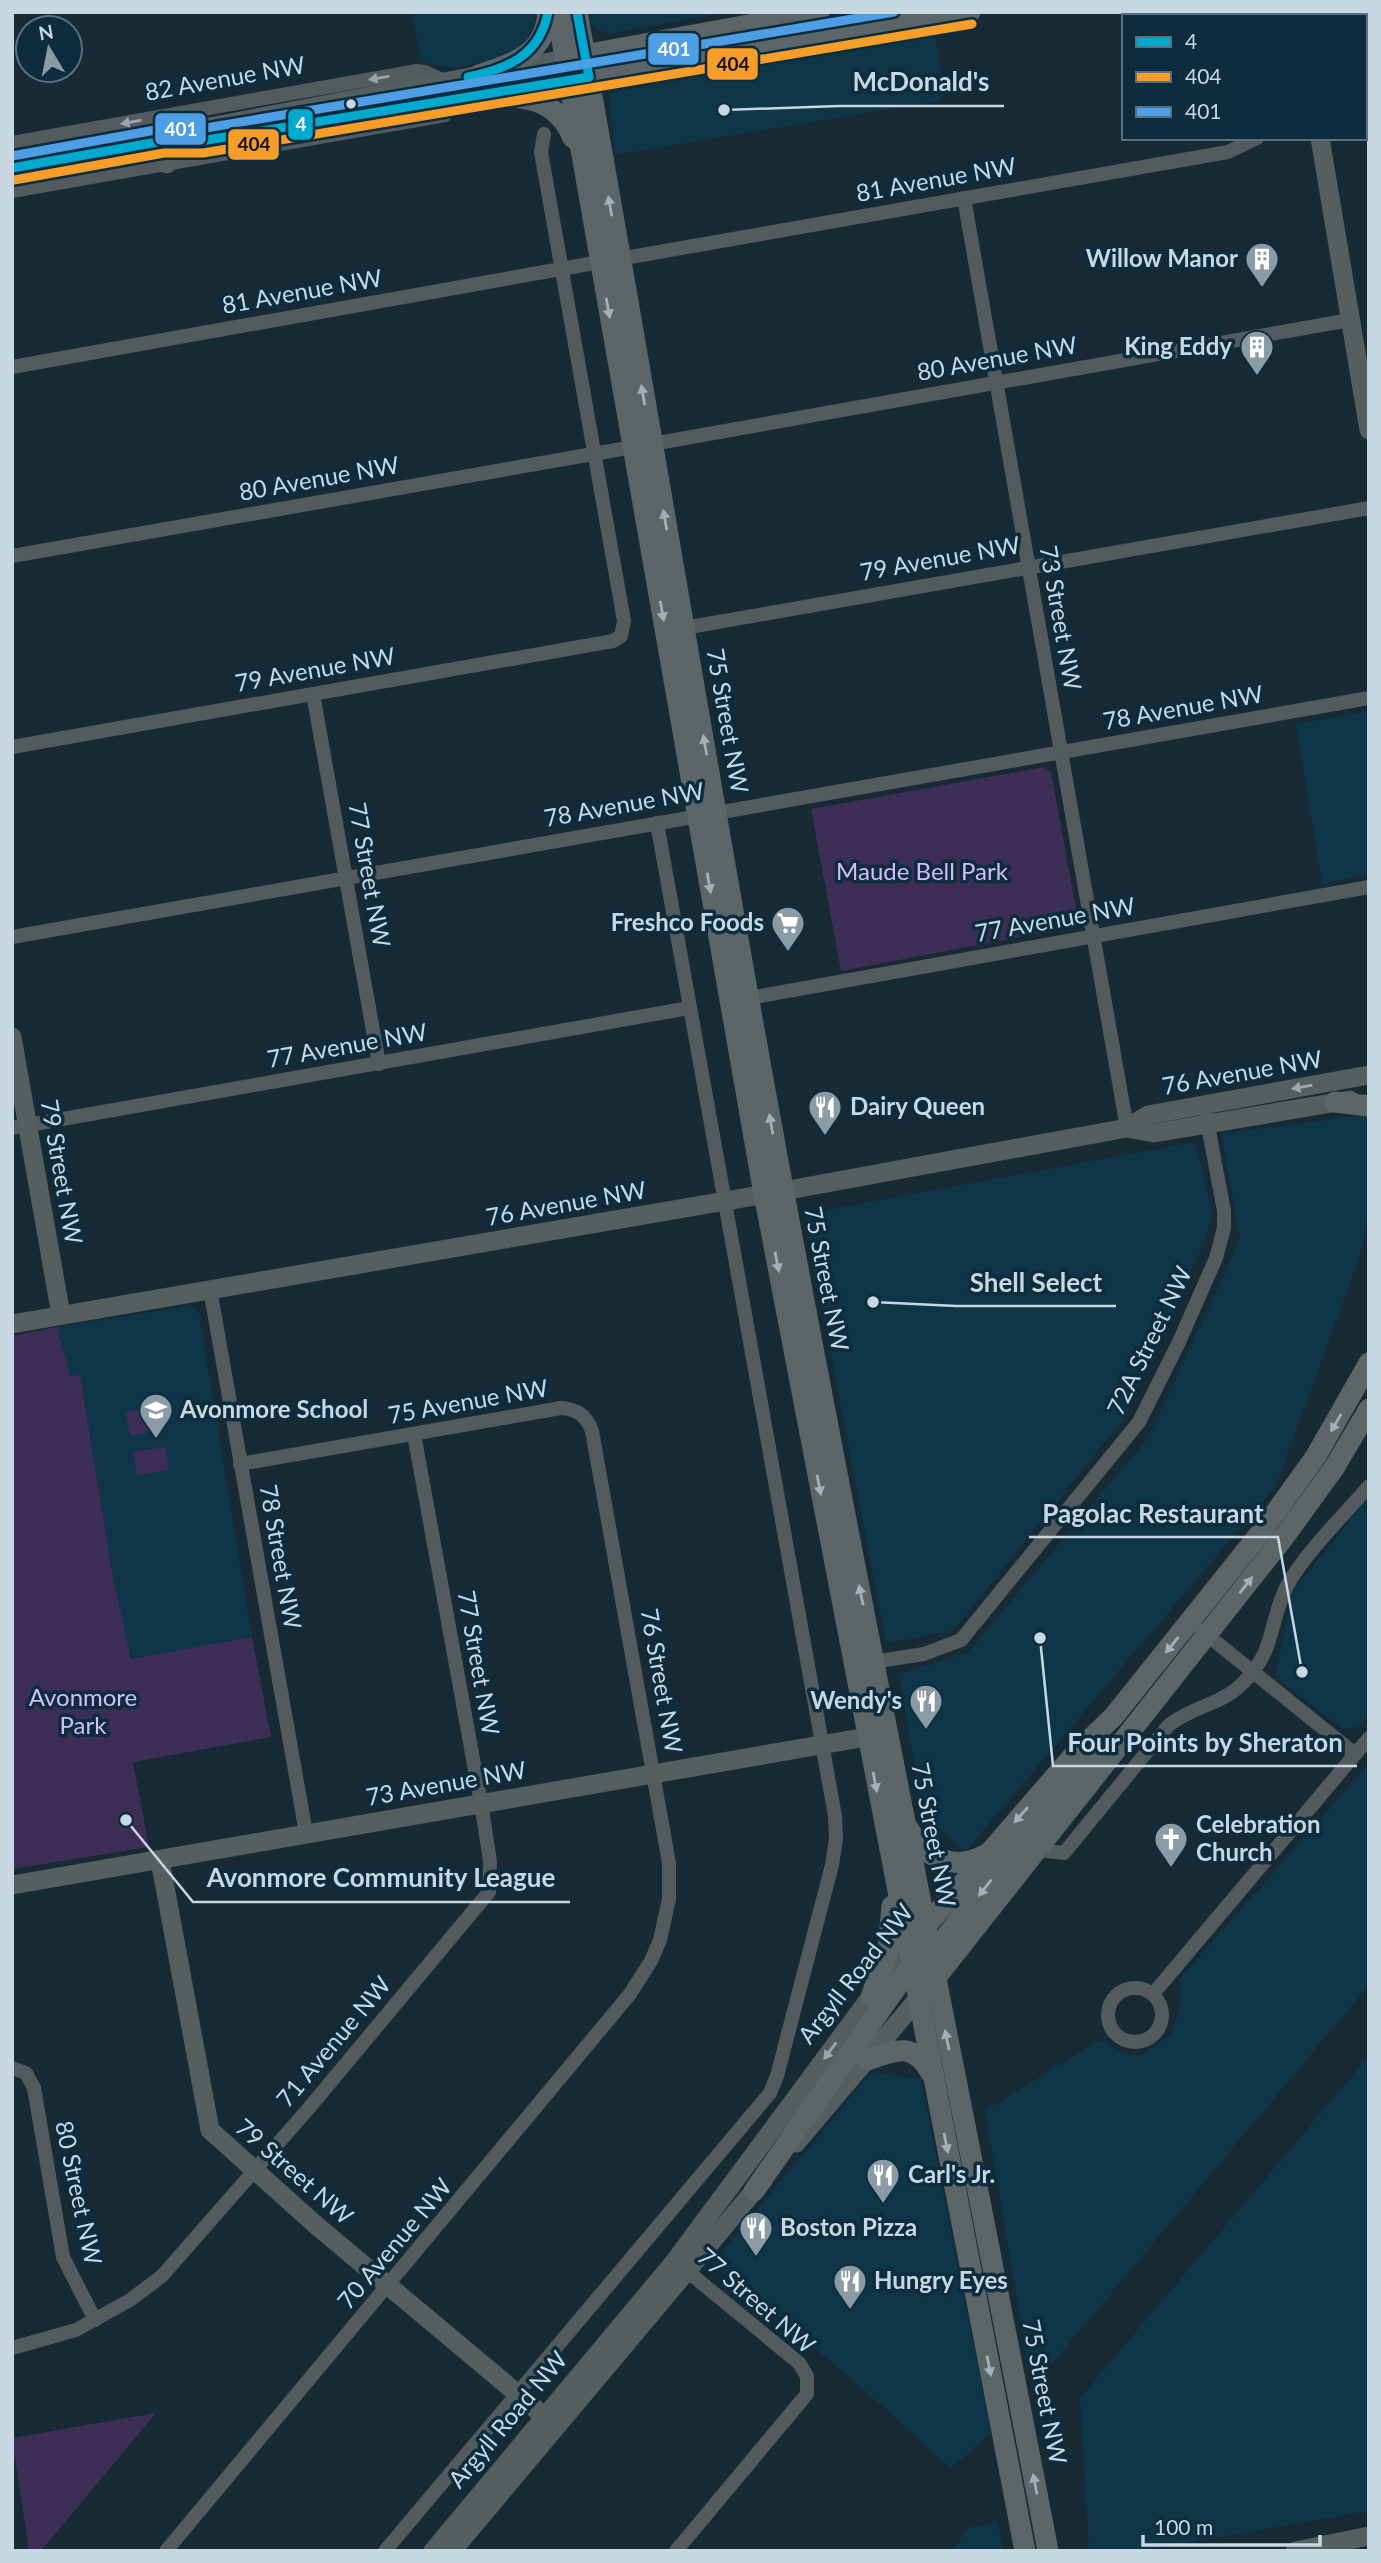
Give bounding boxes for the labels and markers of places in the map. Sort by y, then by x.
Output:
callout: McDonald's [839,59,1004,106]
unlabelled marker [344,97,358,111]
building icon: Willow Manor [1243,240,1281,289]
place label: Willow Manor [1086,243,1238,272]
building icon: King Eddy [1238,328,1276,377]
place label: King Eddy [1124,331,1232,360]
supermarket icon: Freshco Foods [769,904,807,953]
place label: Freshco Foods [611,907,764,936]
restaurant icon: Dairy Queen [806,1088,844,1137]
place label: Dairy Queen [850,1091,985,1120]
callout: Shell Select [956,1259,1116,1306]
school or university icon: Avonmore School [137,1391,175,1440]
place label: Avonmore School [179,1394,368,1423]
callout: Pagolac Restaurant [1029,1490,1278,1537]
restaurant icon: Wendy's [907,1682,945,1731]
place label: Wendy's [810,1685,902,1714]
callout: Four Points by Sheraton [1053,1719,1357,1766]
place label: Celebration Church [1196,1809,1320,1866]
church icon: Celebration Church [1152,1820,1190,1869]
callout: Avonmore Community League [193,1855,570,1902]
restaurant icon: Carl's Jr. [864,2156,902,2205]
place label: Carl's Jr. [908,2159,995,2188]
restaurant icon: Boston Pizza [737,2209,775,2258]
place label: Boston Pizza [780,2212,917,2241]
restaurant icon: Hungry Eyes [831,2262,869,2311]
place label: Hungry Eyes [874,2265,1008,2294]

